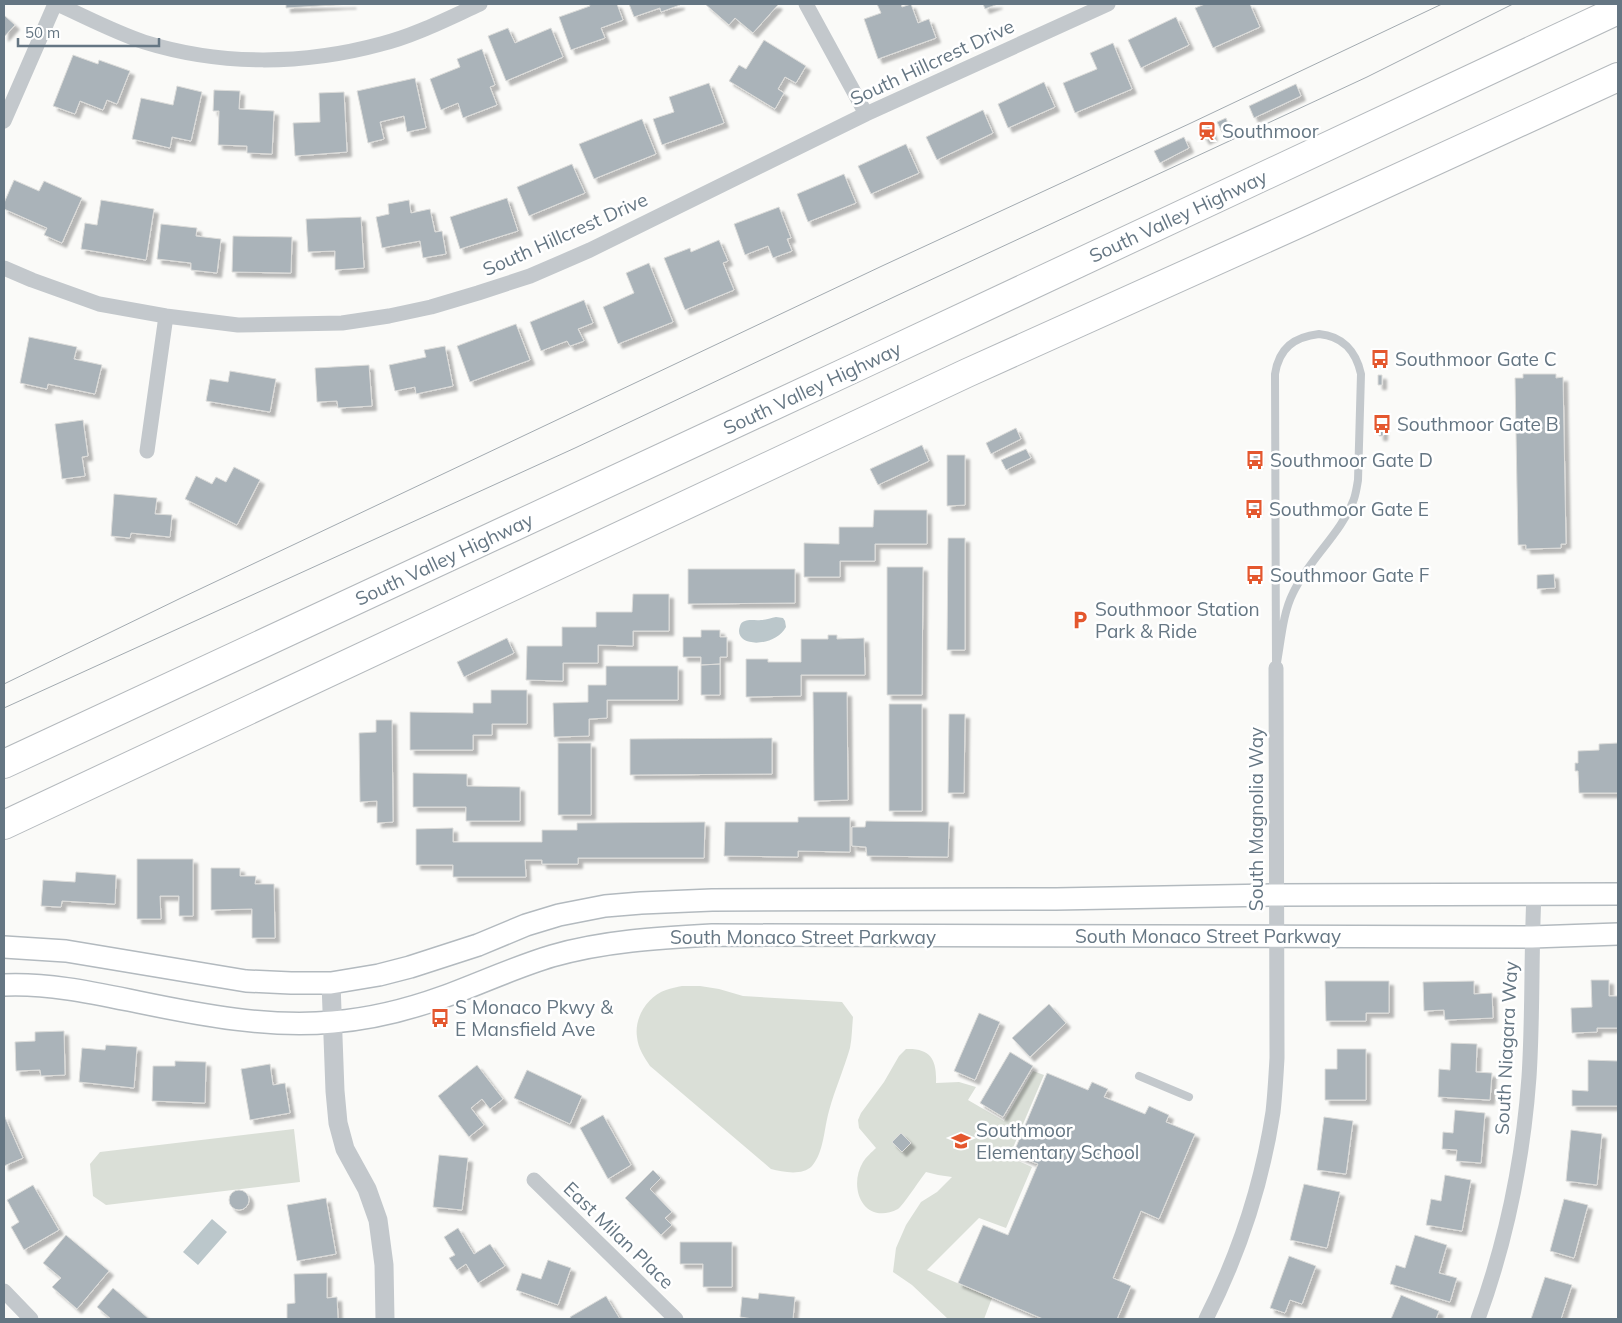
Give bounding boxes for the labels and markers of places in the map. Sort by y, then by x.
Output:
place label: Southmoor [1222,119,1319,143]
station icon: Southmoor [1196,120,1218,142]
place label: Southmoor Gate C [1395,347,1557,371]
bus stop icon: Southmoor Gate C [1369,348,1391,370]
place label: Southmoor Gate B [1397,412,1559,436]
bus stop icon: Southmoor Gate B [1371,413,1393,435]
place label: Southmoor Gate D [1270,448,1433,472]
bus stop icon: Southmoor Gate D [1244,449,1266,471]
place label: Southmoor Gate E [1269,497,1429,521]
bus stop icon: Southmoor Gate E [1243,498,1265,520]
place label: Southmoor Gate F [1270,563,1430,587]
bus stop icon: Southmoor Gate F [1244,564,1266,586]
place label: Southmoor Station Park & Ride [1095,597,1260,643]
parking icon: Southmoor Station Park & Ride [1069,609,1091,631]
place label: S Monaco Pkwy & E Mansfield Ave [455,995,614,1041]
bus stop icon: S Monaco Pkwy & E Mansfield Ave [429,1007,451,1029]
place label: Southmoor Elementary School [976,1118,1139,1164]
school or university icon: Southmoor Elementary School [950,1130,972,1152]

